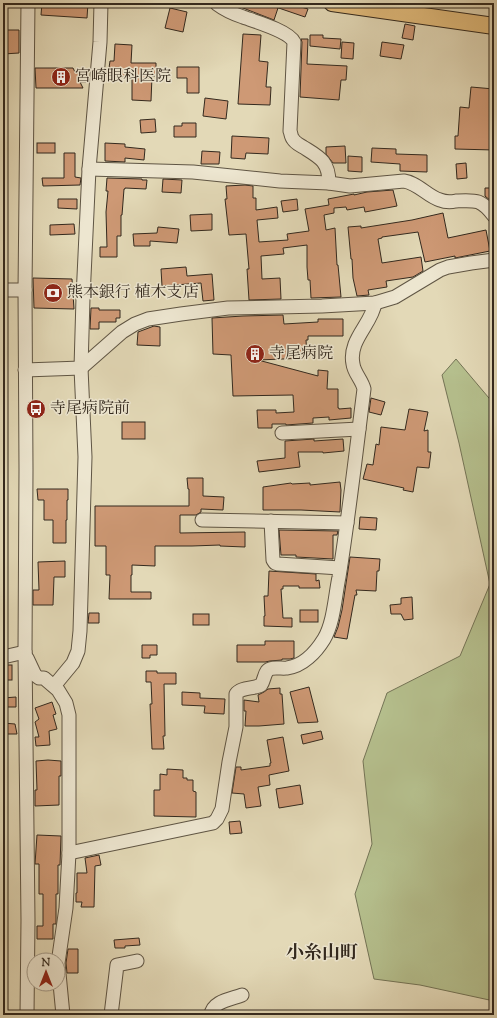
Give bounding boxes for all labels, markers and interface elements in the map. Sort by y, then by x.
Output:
building icon: 宮崎眼科医院 [50,66,72,88]
place label: 宮崎眼科医院 [75,66,171,89]
bank icon: 熊本銀行 植木支店 [42,282,64,304]
place label: 熊本銀行 植木支店 [67,282,198,305]
building icon: 寺尾病院 [244,343,266,365]
place label: 寺尾病院 [269,343,333,366]
bus stop icon: 寺尾病院前 [25,398,47,420]
place label: 寺尾病院前 [50,398,130,421]
district label: 小糸山町 [286,941,358,967]
north arrow [26,952,66,992]
text: N [41,955,51,971]

